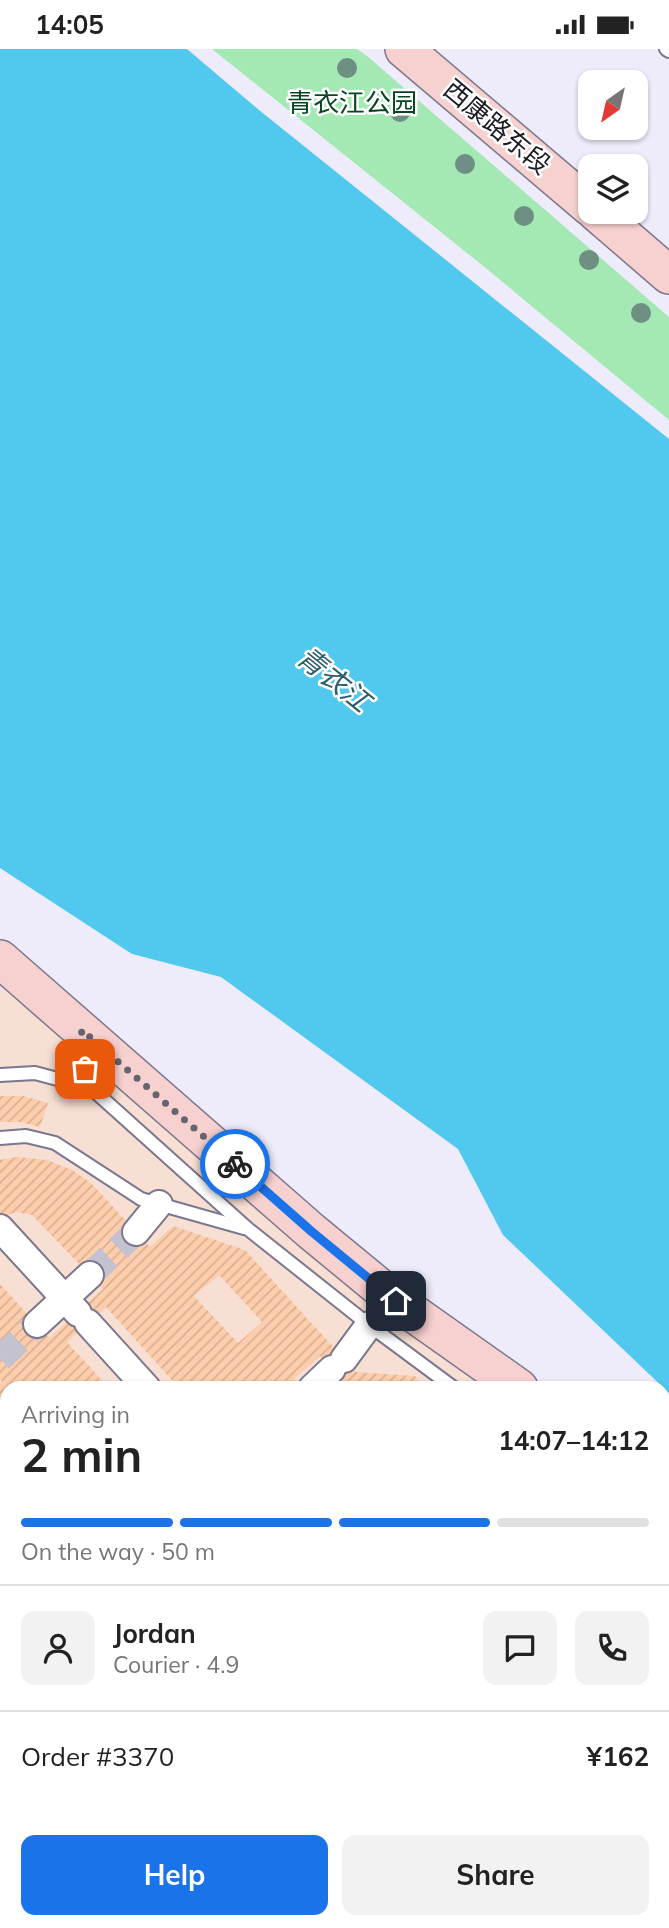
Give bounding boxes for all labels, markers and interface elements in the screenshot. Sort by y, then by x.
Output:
text: 14:05 [35,8,104,41]
north arrow [578,70,648,140]
map controls [578,70,648,224]
street label: 西康路东段 [437,72,558,181]
park label: 青衣江公园 [287,86,417,119]
button: layers [578,154,648,224]
water label: 青衣江 [291,639,380,721]
pin [55,1039,115,1099]
icon: bag [66,1050,104,1088]
courier [200,1129,270,1199]
icon: bike [216,1145,254,1183]
pin [366,1271,426,1331]
icon: home [377,1282,415,1320]
text: Arriving in [21,1400,130,1429]
text: 14:07–14:12 [498,1424,649,1457]
text: 2 min [21,1426,142,1484]
text: On the way · 50 m [21,1537,215,1566]
button: person [21,1611,95,1685]
button: chat [483,1611,557,1685]
button: phone [575,1611,649,1685]
text: Jordan [113,1617,196,1650]
text: Courier · 4.9 [113,1650,239,1679]
text: Order #3370 [21,1740,174,1773]
text: ¥162 [587,1740,649,1773]
button: Help [21,1835,328,1915]
button: Share [342,1835,649,1915]

